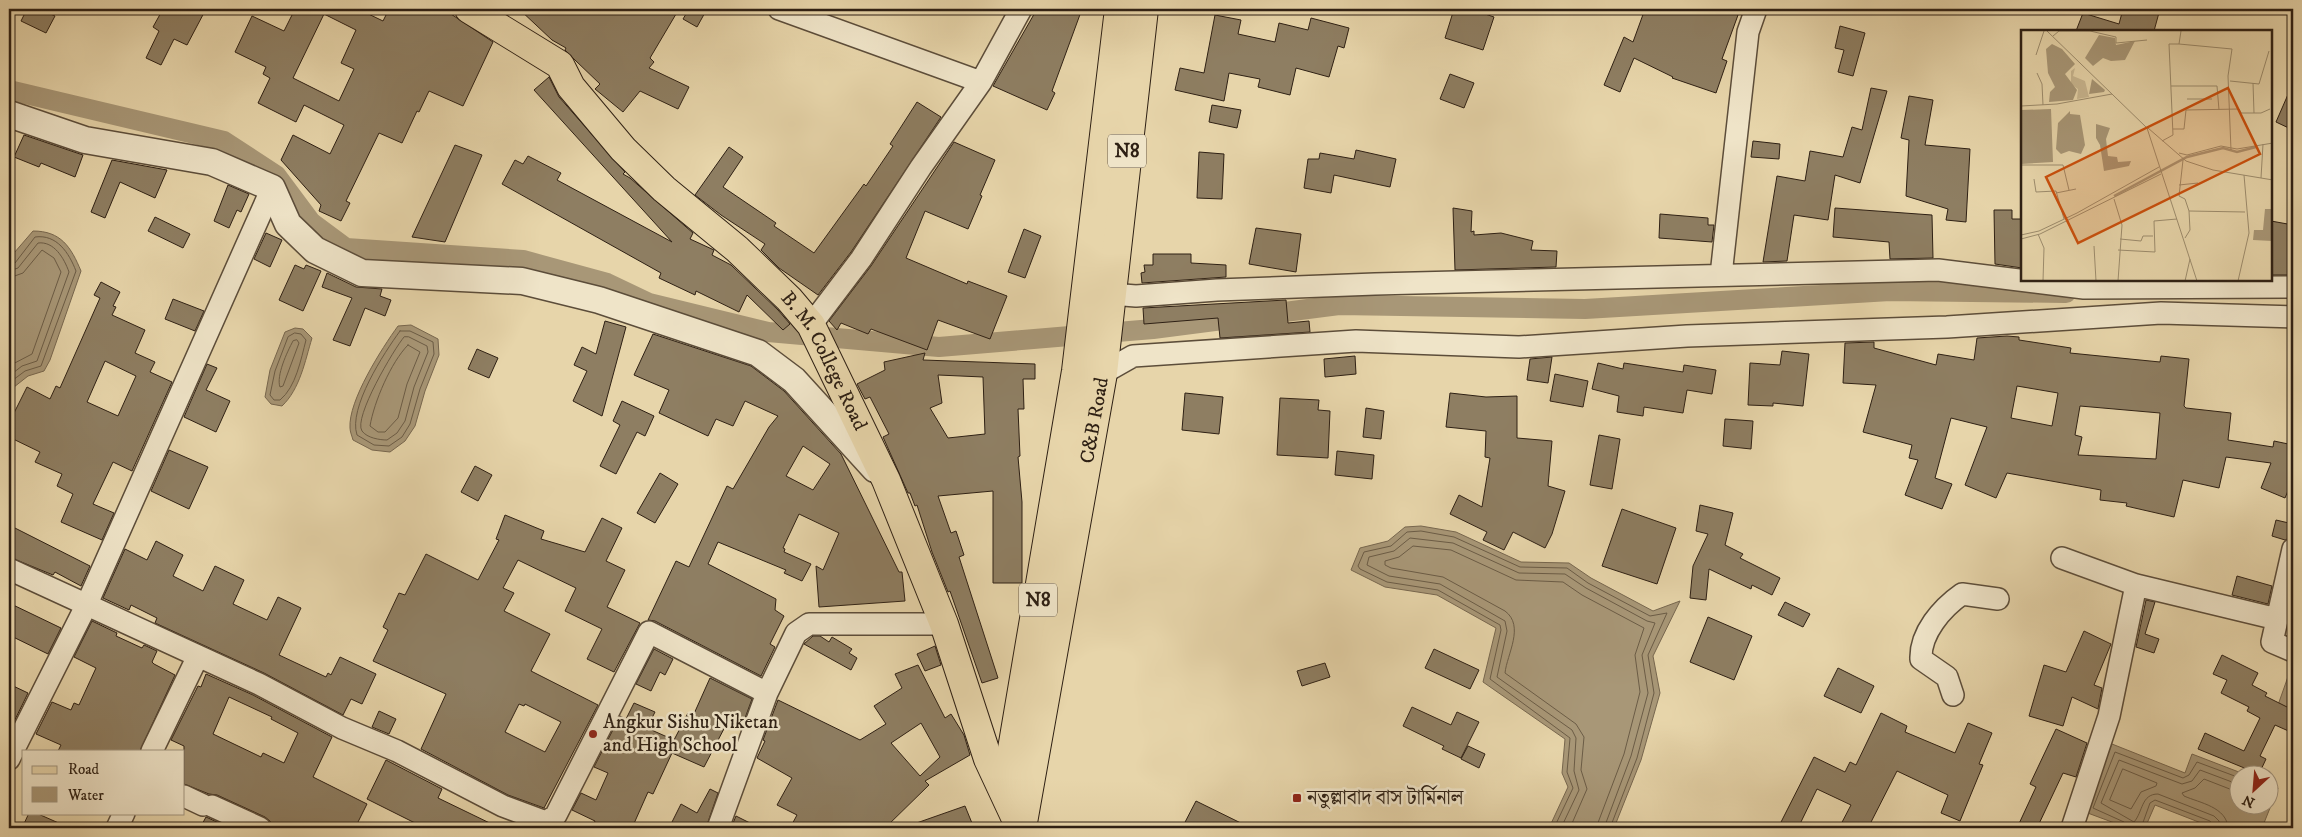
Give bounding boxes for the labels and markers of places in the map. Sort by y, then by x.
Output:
place label: Angkur Sishu Niketan and High School [603,710,779,758]
marker: Angkur Sishu Niketan and High School [587,728,599,740]
place label: নতুল্লাবাদ বাস টার্মিনাল [1306,785,1464,811]
marker: নতুল্লাবাদ বাস টার্মিনাল [1291,792,1303,804]

